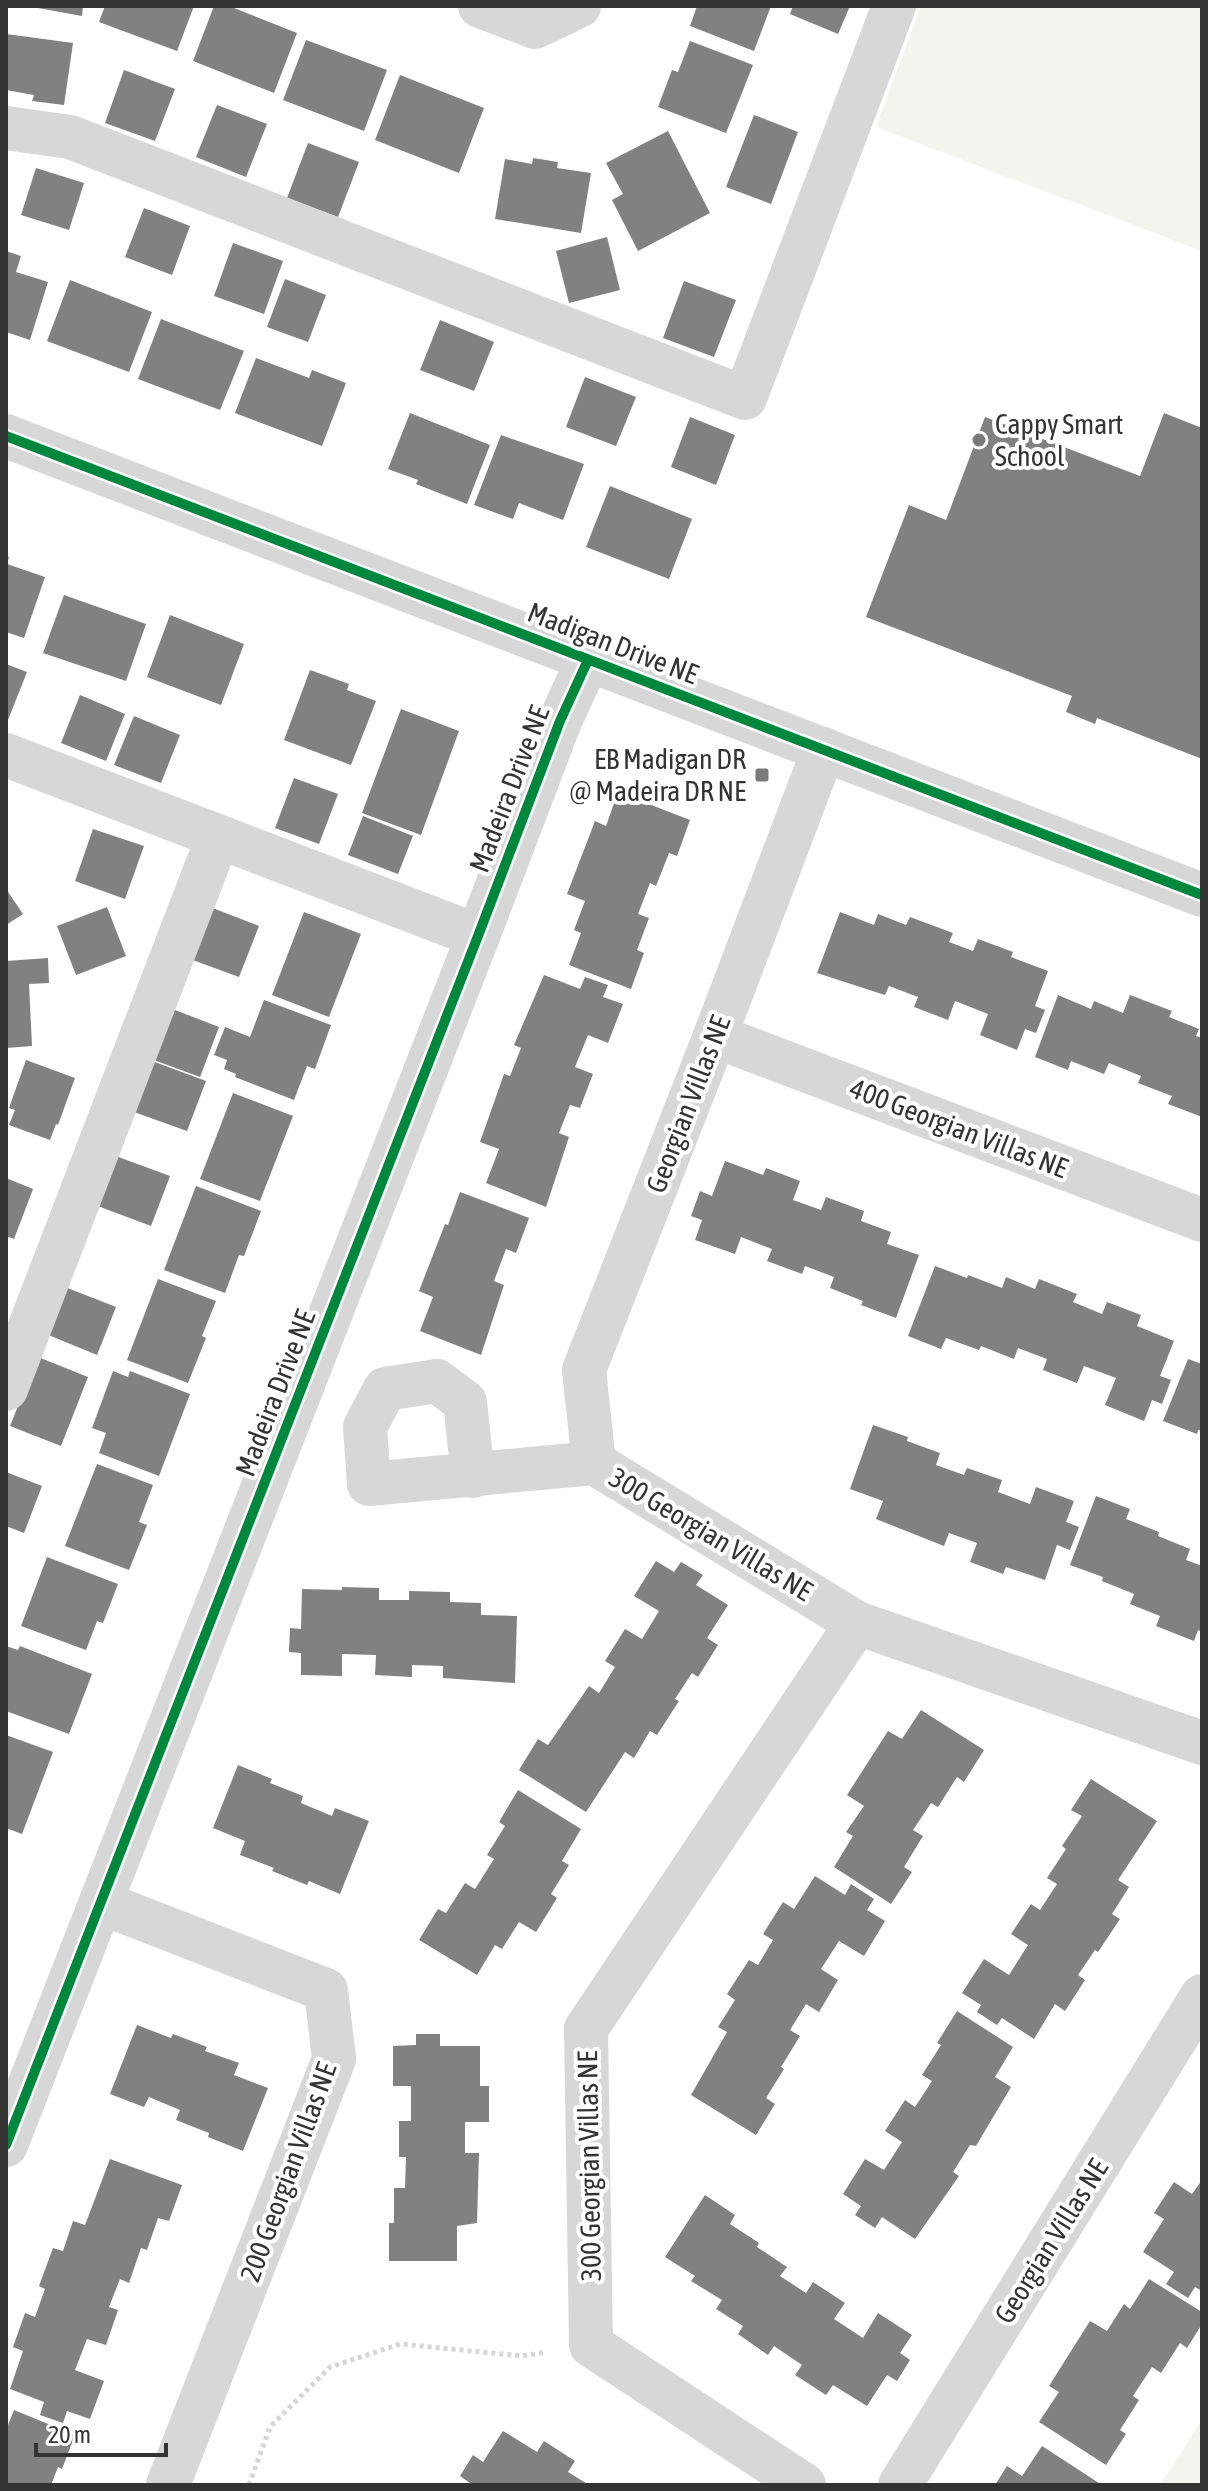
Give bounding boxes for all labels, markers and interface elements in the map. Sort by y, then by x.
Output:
place label: Cappy Smart School [995,408,1123,472]
marker: Cappy Smart School [970,431,988,449]
street label: Madigan Drive NE [523,596,703,690]
street label: Madeira Drive NE [463,701,555,877]
place label: EB Madigan DR @ Madeira DR NE [570,743,746,807]
marker: EB Madigan DR @ Madeira DR NE [753,766,771,784]
street label: Georgian Villas NE [640,1011,736,1197]
street label: 400 Georgian Villas NE [846,1072,1072,1184]
street label: Madeira Drive NE [229,1305,321,1481]
street label: 300 Georgian Villas NE [604,1461,818,1607]
street label: 300 Georgian Villas NE [571,2050,607,2281]
street label: 200 Georgian Villas NE [234,2058,342,2286]
street label: Georgian Villas NE [988,2153,1114,2329]
scale bar [36,2407,166,2457]
text: 20 m [48,2421,91,2448]

